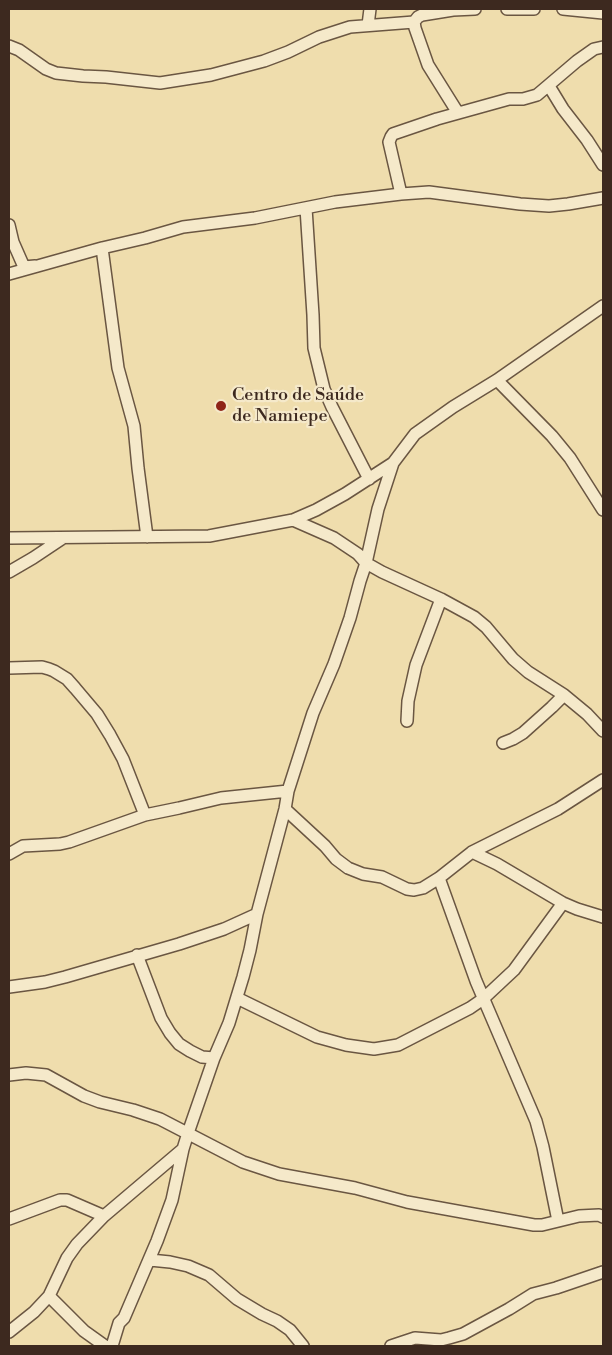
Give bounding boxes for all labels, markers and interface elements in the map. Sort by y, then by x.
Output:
place label: Centro de Saúde de Namiepe [232,385,364,428]
marker: Centro de Saúde de Namiepe [214,399,228,413]

